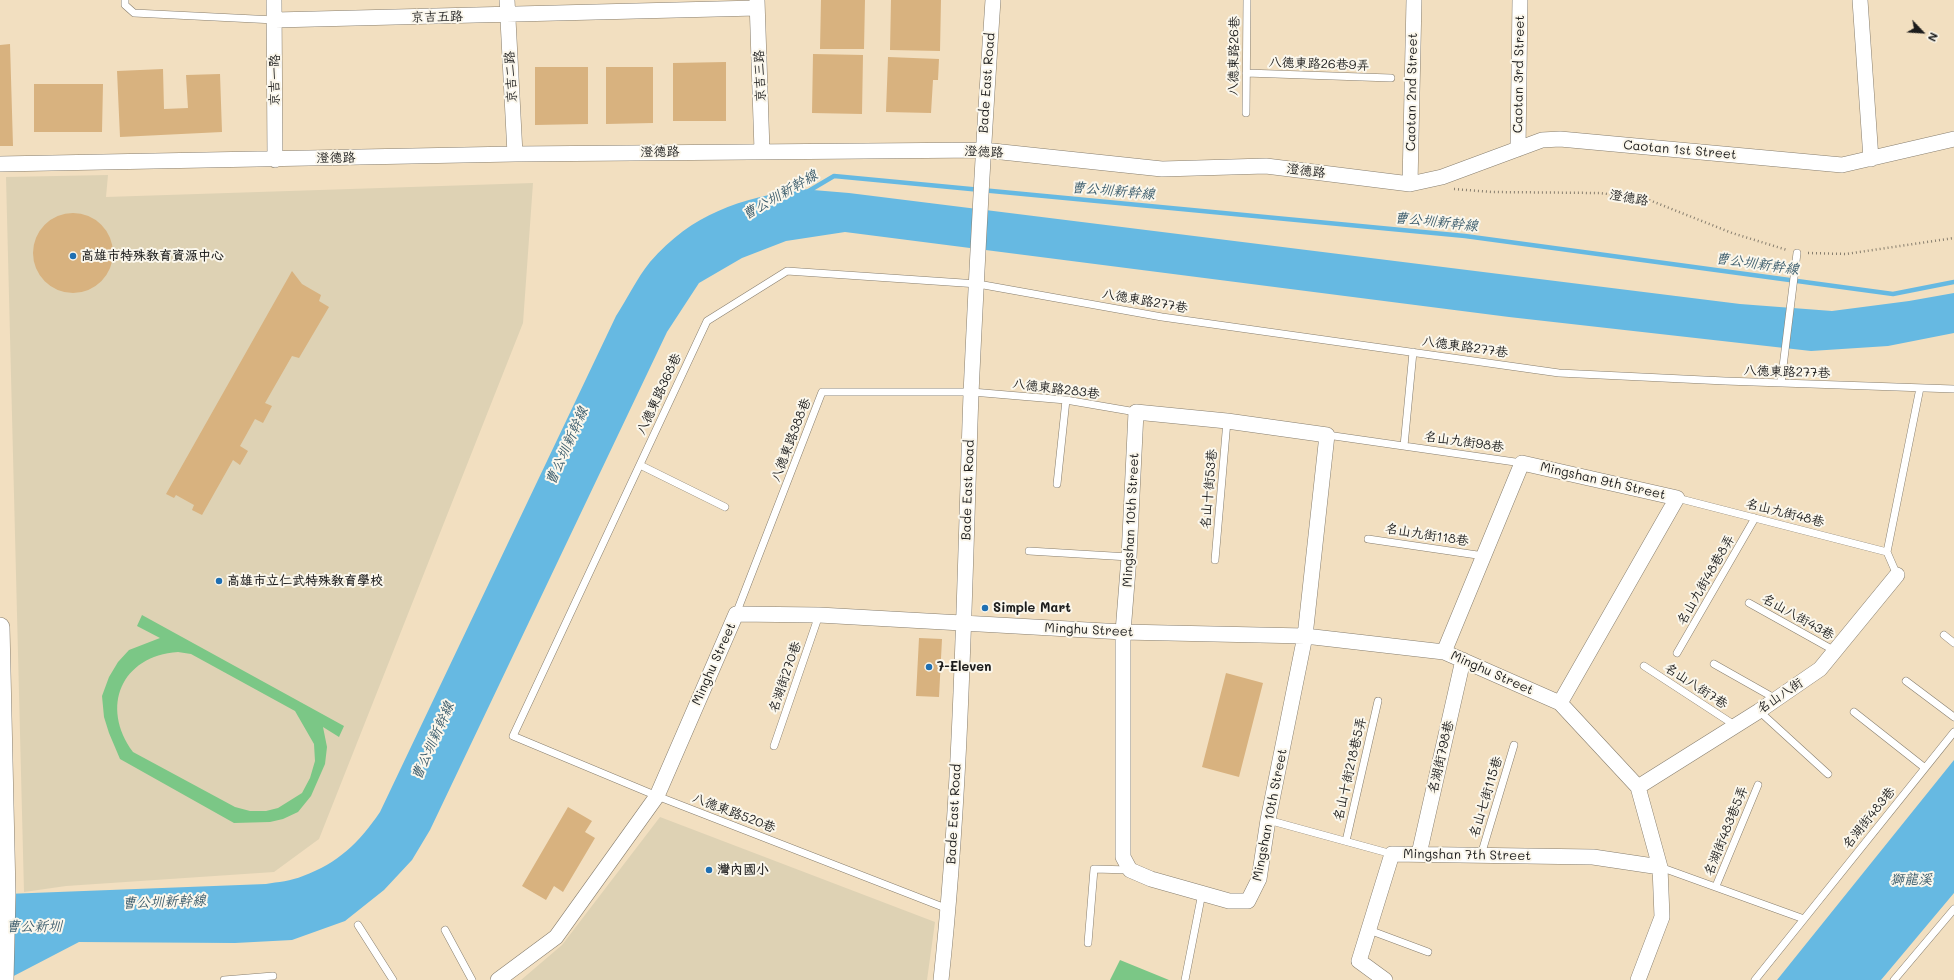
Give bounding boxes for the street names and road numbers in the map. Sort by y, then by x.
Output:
street label: 京吉五路 [411,9,463,25]
street label: Caotan 3rd Street [1510,15,1528,133]
street label: 八德東路26巷 [1226,16,1242,96]
street label: Bade East Road [976,32,998,134]
street label: Caotan 2nd Street [1403,33,1421,151]
street label: 京吉三路 [751,50,769,102]
street label: 京吉二路 [502,51,520,103]
street label: 京吉一路 [267,54,283,106]
street label: 八德東路26巷9弄 [1268,54,1370,74]
street label: Caotan 1st Street [1623,137,1737,163]
street label: 澄德路 [964,143,1004,161]
street label: 澄德路 [640,144,680,160]
street label: 澄德路 [316,150,356,166]
street label: 澄德路 [1286,161,1326,181]
street label: 澄德路 [1608,187,1650,209]
street label: 八德東路277巷 [1101,286,1189,316]
street label: 八德東路277巷 [1421,333,1509,361]
street label: 八德東路368巷 [633,351,685,437]
street label: 八德東路277巷 [1743,363,1831,381]
street label: 八德東路283巷 [1012,376,1100,402]
street label: 八德東路388巷 [768,396,814,484]
street label: 名山九街98巷 [1423,429,1505,455]
street label: Bade East Road [958,439,978,541]
street label: 名山十街53巷 [1198,448,1220,530]
street label: Mingshan 10th Street [1120,452,1142,588]
street label: Mingshan 9th Street [1539,459,1667,503]
street label: 名山九街48巷 [1744,496,1826,530]
street label: 名山九街118巷 [1384,521,1470,549]
street label: 名山九街48巷8弄 [1674,532,1738,628]
street label: 名山八街43巷 [1759,591,1837,643]
street label: Minghu Street [689,620,739,708]
street label: Minghu Street [1044,620,1134,640]
street label: 名湖街270巷 [765,639,805,715]
street label: Minghu Street [1448,648,1536,698]
street label: 名山八街7巷 [1661,660,1731,712]
street label: 名山八街 [1754,675,1806,717]
street label: 名山十街218巷5弄 [1330,715,1370,823]
street label: 名湖街798巷 [1425,719,1457,795]
street label: Mingshan 10th Street [1250,747,1290,883]
street label: 名山七街115巷 [1466,754,1506,840]
street label: Bade East Road [944,763,964,865]
street label: 名湖街483巷5弄 [1701,784,1751,878]
street label: 名湖街483巷 [1839,784,1899,852]
street label: 八德東路520巷 [690,790,778,836]
street label: Mingshan 7th Street [1403,846,1531,864]

